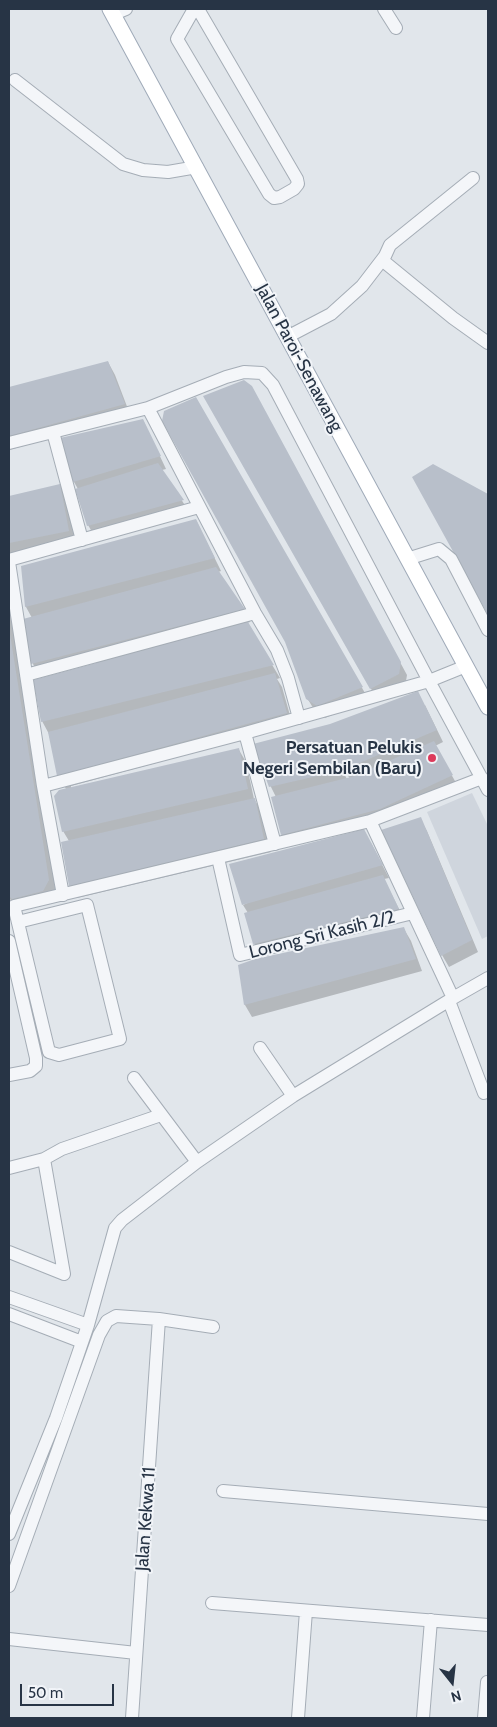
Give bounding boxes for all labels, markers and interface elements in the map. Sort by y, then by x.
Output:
street label: Jalan Paroi-Senawang [251,280,347,436]
place label: Persatuan Pelukis Negeri Sembilan (Baru) [243,737,422,780]
marker: Persatuan Pelukis Negeri Sembilan (Baru) [426,752,438,764]
street label: Lorong Sri Kasih 2/2 [247,906,397,964]
street label: Jalan Kekwa 11 [132,1466,160,1572]
north arrow [427,1657,477,1707]
scale bar [22,1674,116,1706]
text: 50 m [28,1684,63,1702]
text: N [449,1686,463,1706]

